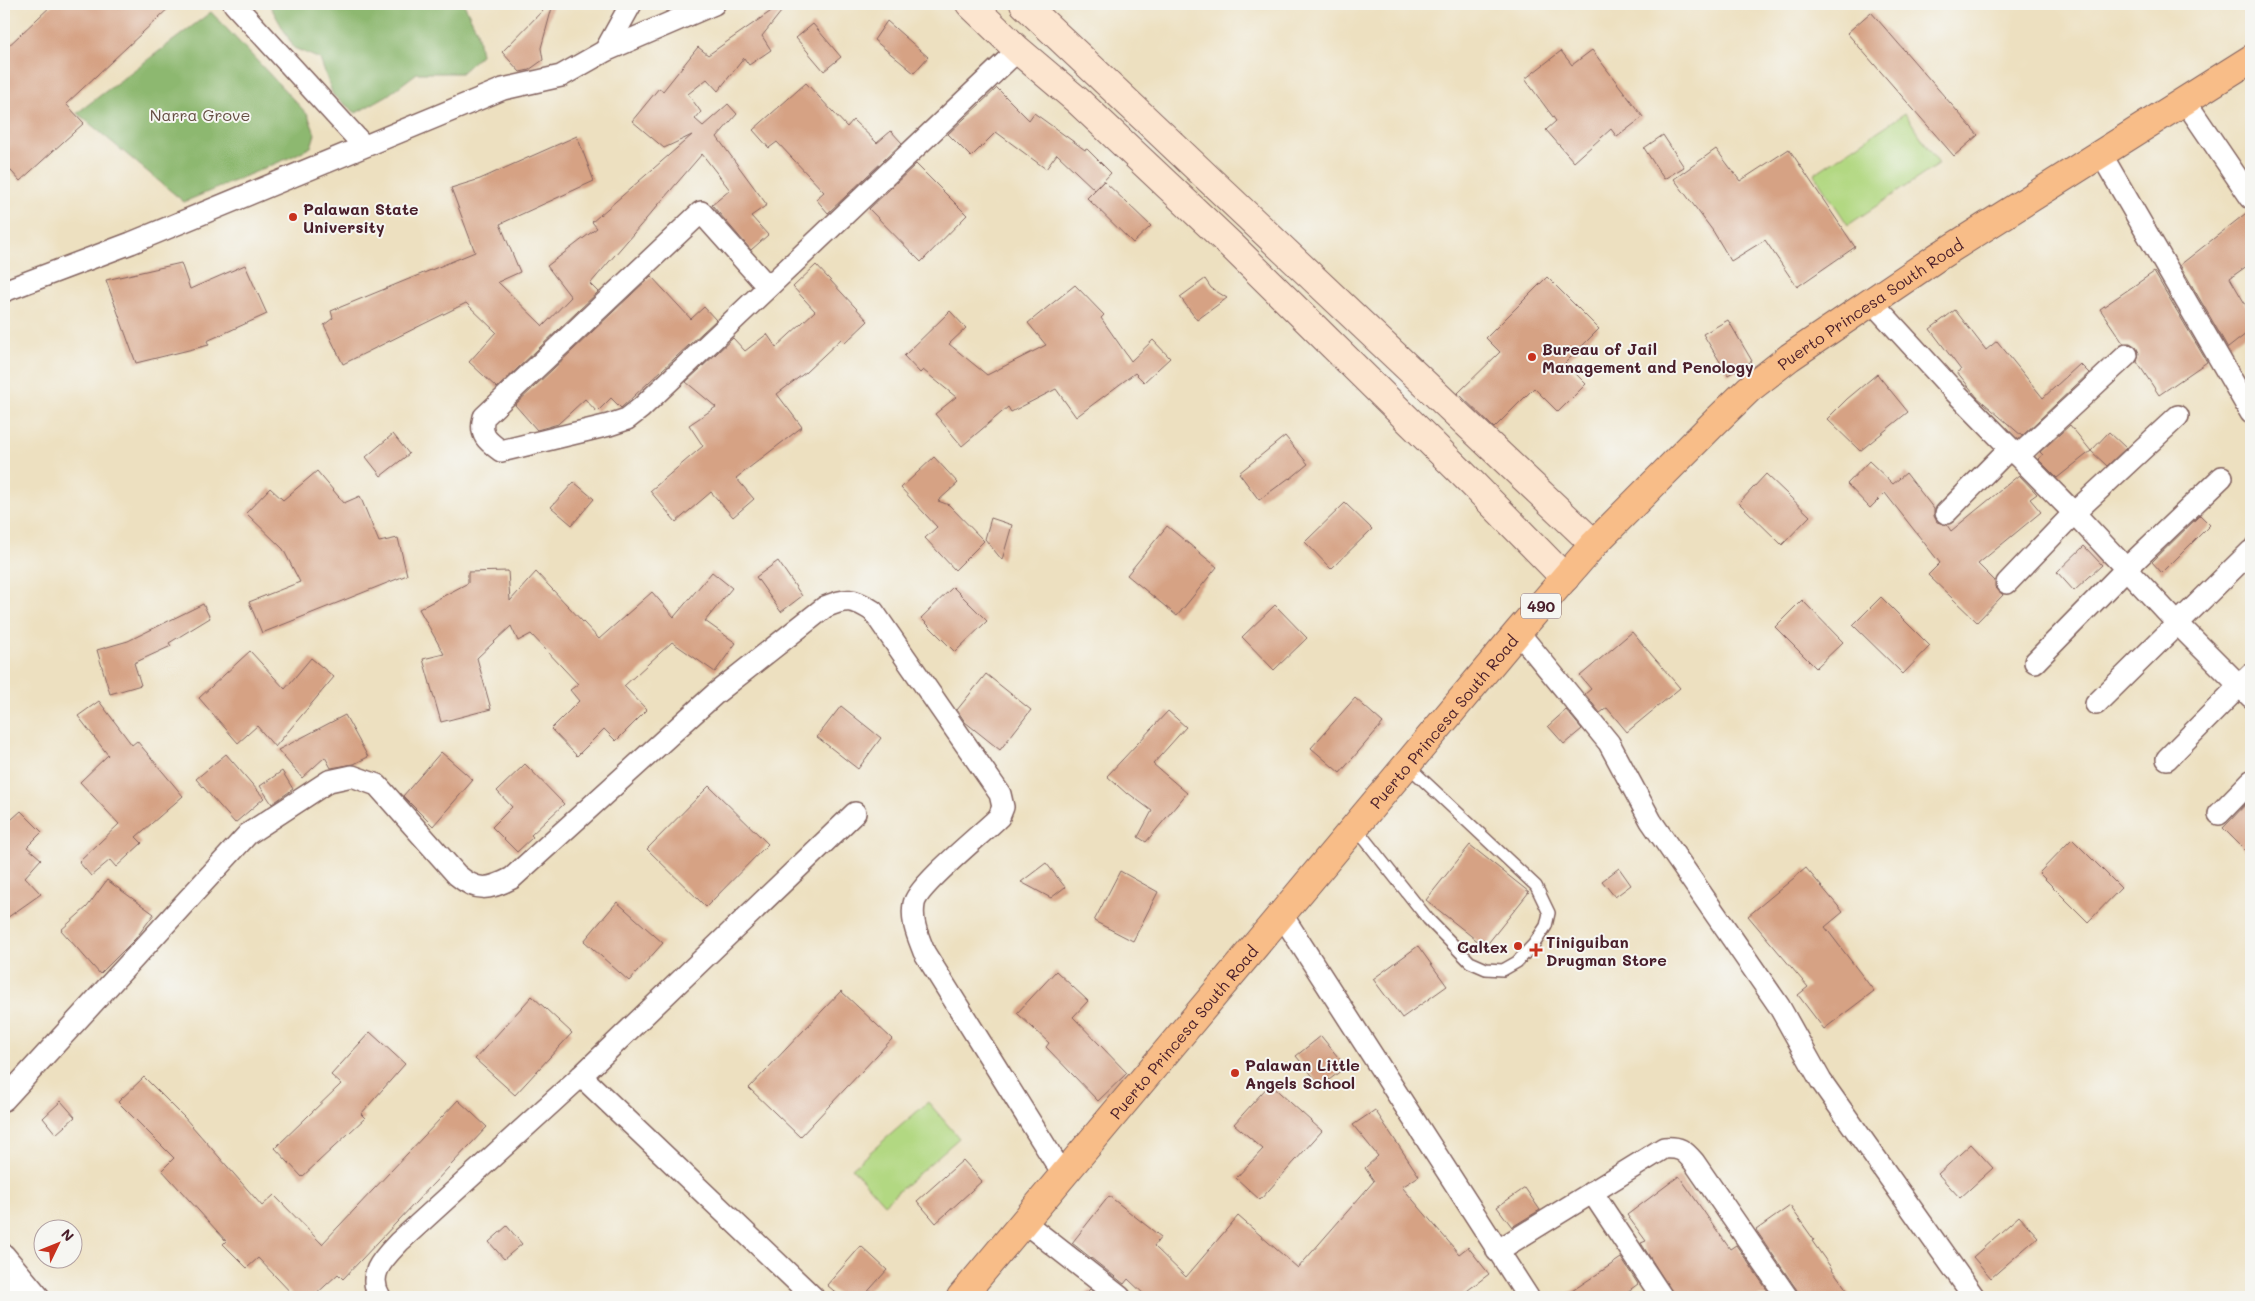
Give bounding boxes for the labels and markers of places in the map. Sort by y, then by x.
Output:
place label: Palawan State University [303,198,419,237]
marker: Palawan State University [287,211,299,223]
place label: Bureau of Jail Management and Penology [1542,338,1754,377]
marker: Bureau of Jail Management and Penology [1526,351,1538,363]
place label: Tiniguiban Drugman Store [1546,931,1667,970]
place label: Caltex [1457,936,1508,957]
marker: Caltex [1512,940,1524,952]
marker: Tiniguiban Drugman Store [1530,944,1542,956]
place label: Palawan Little Angels School [1245,1054,1360,1093]
marker: Palawan Little Angels School [1229,1067,1241,1079]

